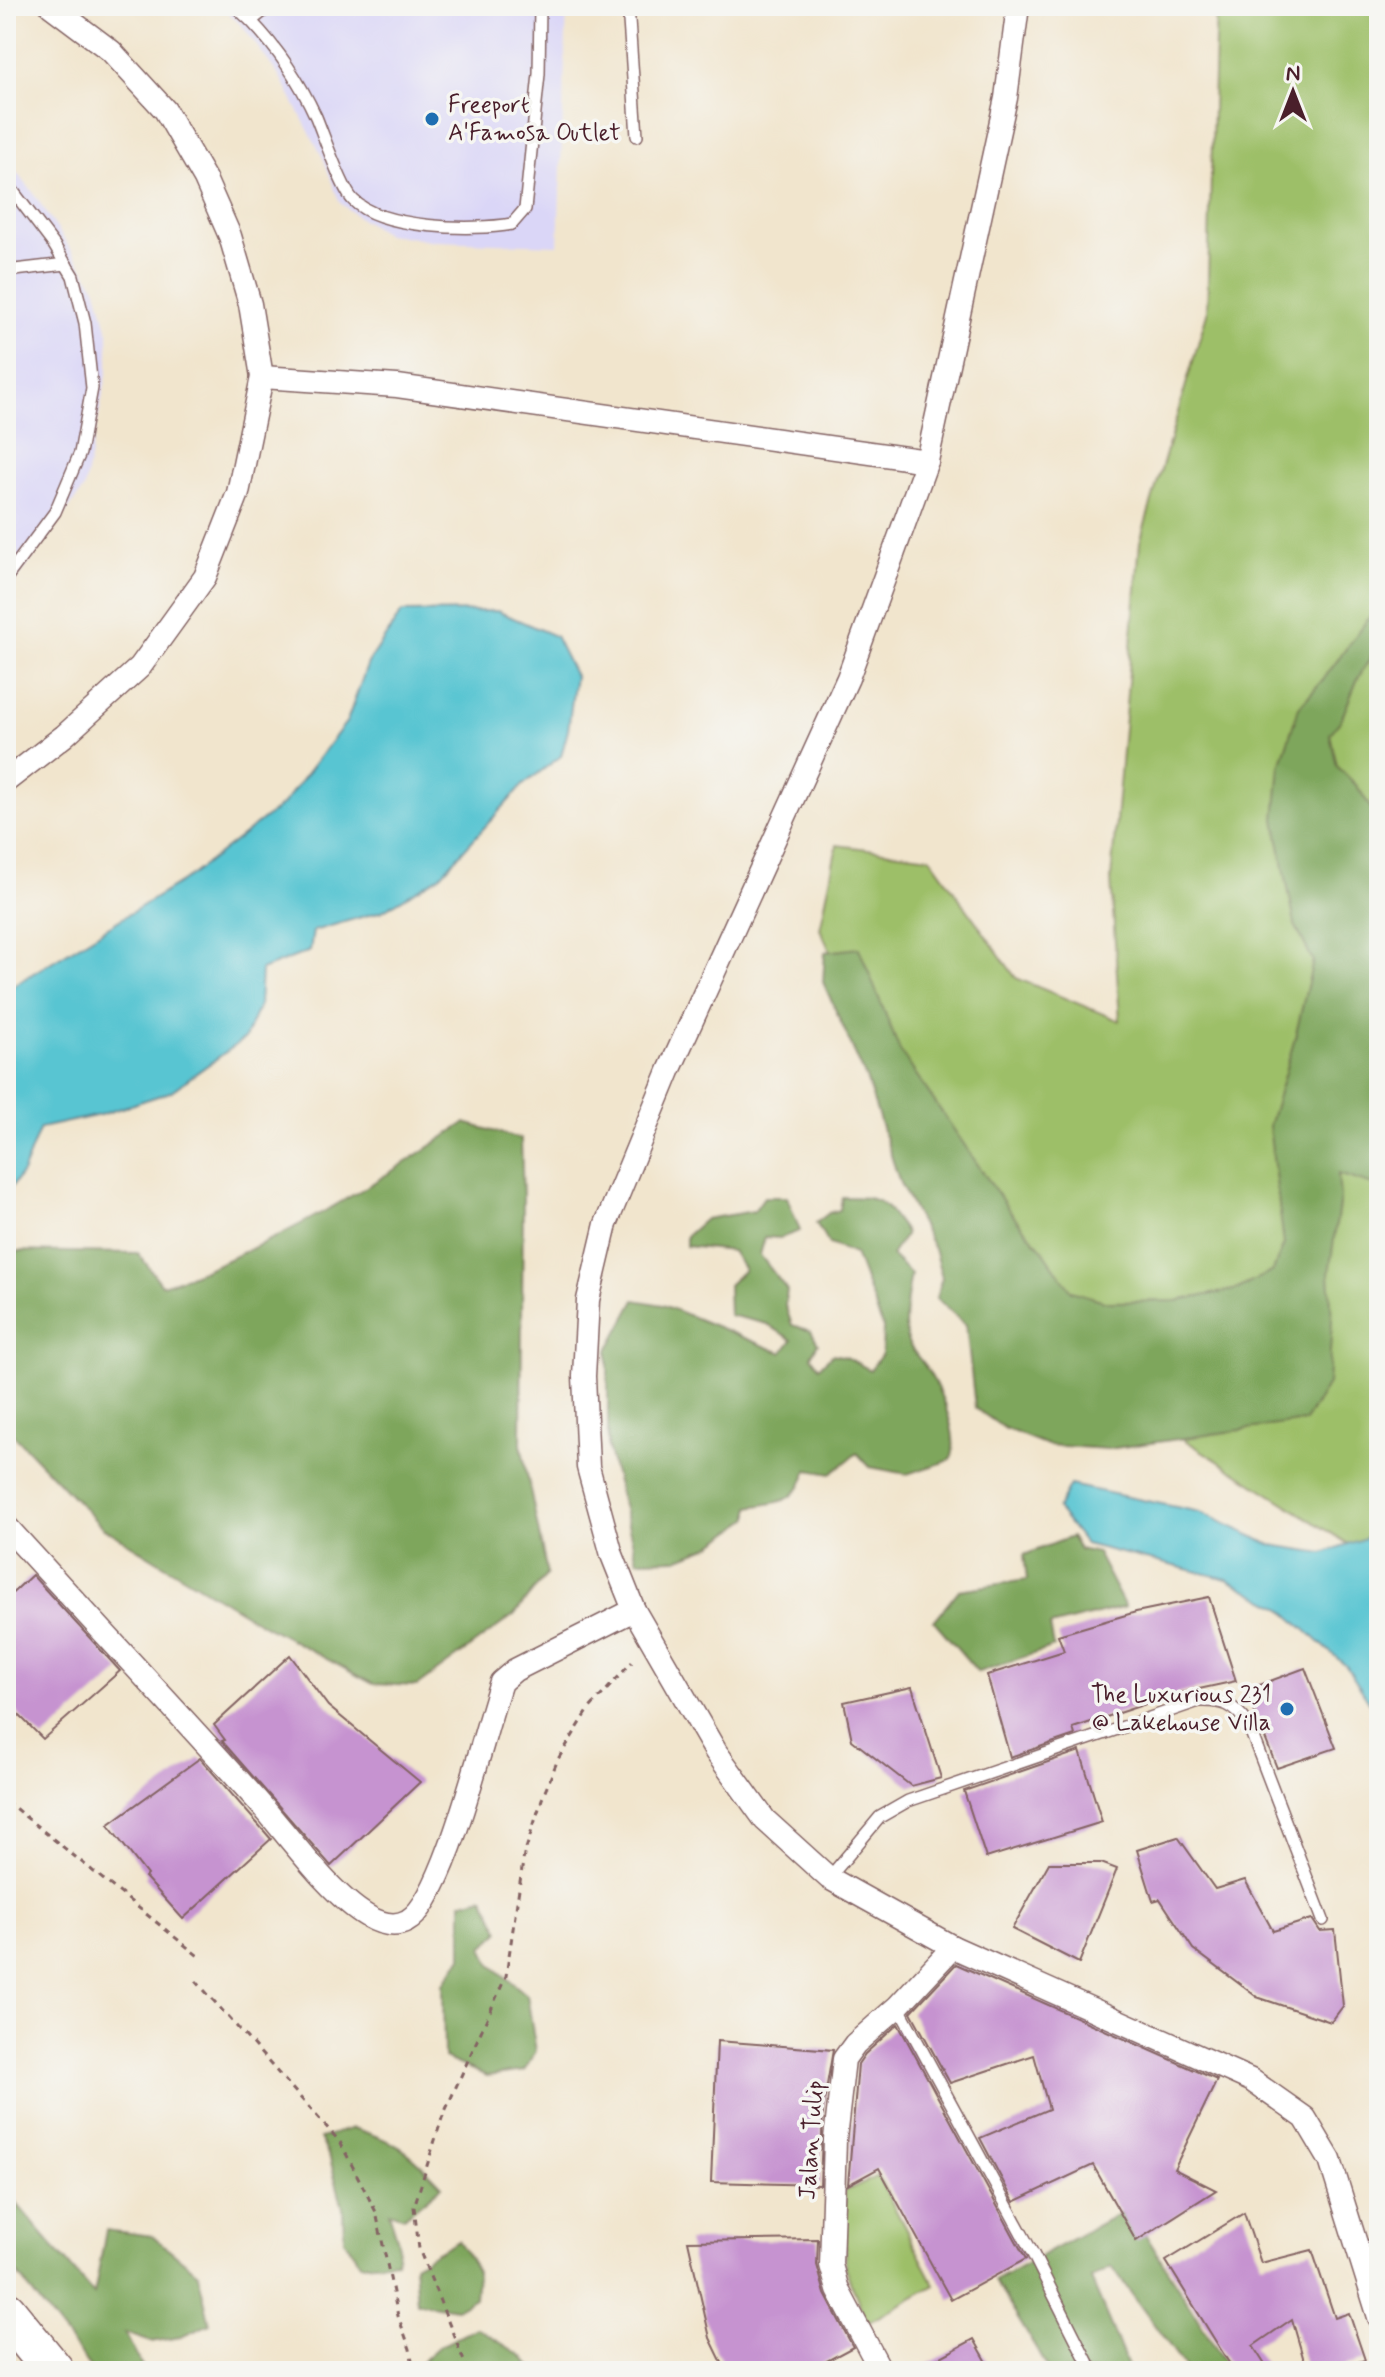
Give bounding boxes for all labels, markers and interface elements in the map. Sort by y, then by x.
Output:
north arrow [1253,52,1333,132]
text: N [1286,60,1300,88]
place label: Freeport A'Famosa Outlet [448,90,620,149]
marker: Freeport A'Famosa Outlet [423,110,441,128]
place label: The Luxurious 231 @ Lakehouse Villa [1091,1680,1271,1739]
marker: The Luxurious 231 @ Lakehouse Villa [1278,1700,1296,1718]
street label: Jalan Tulip [792,2079,832,2201]

